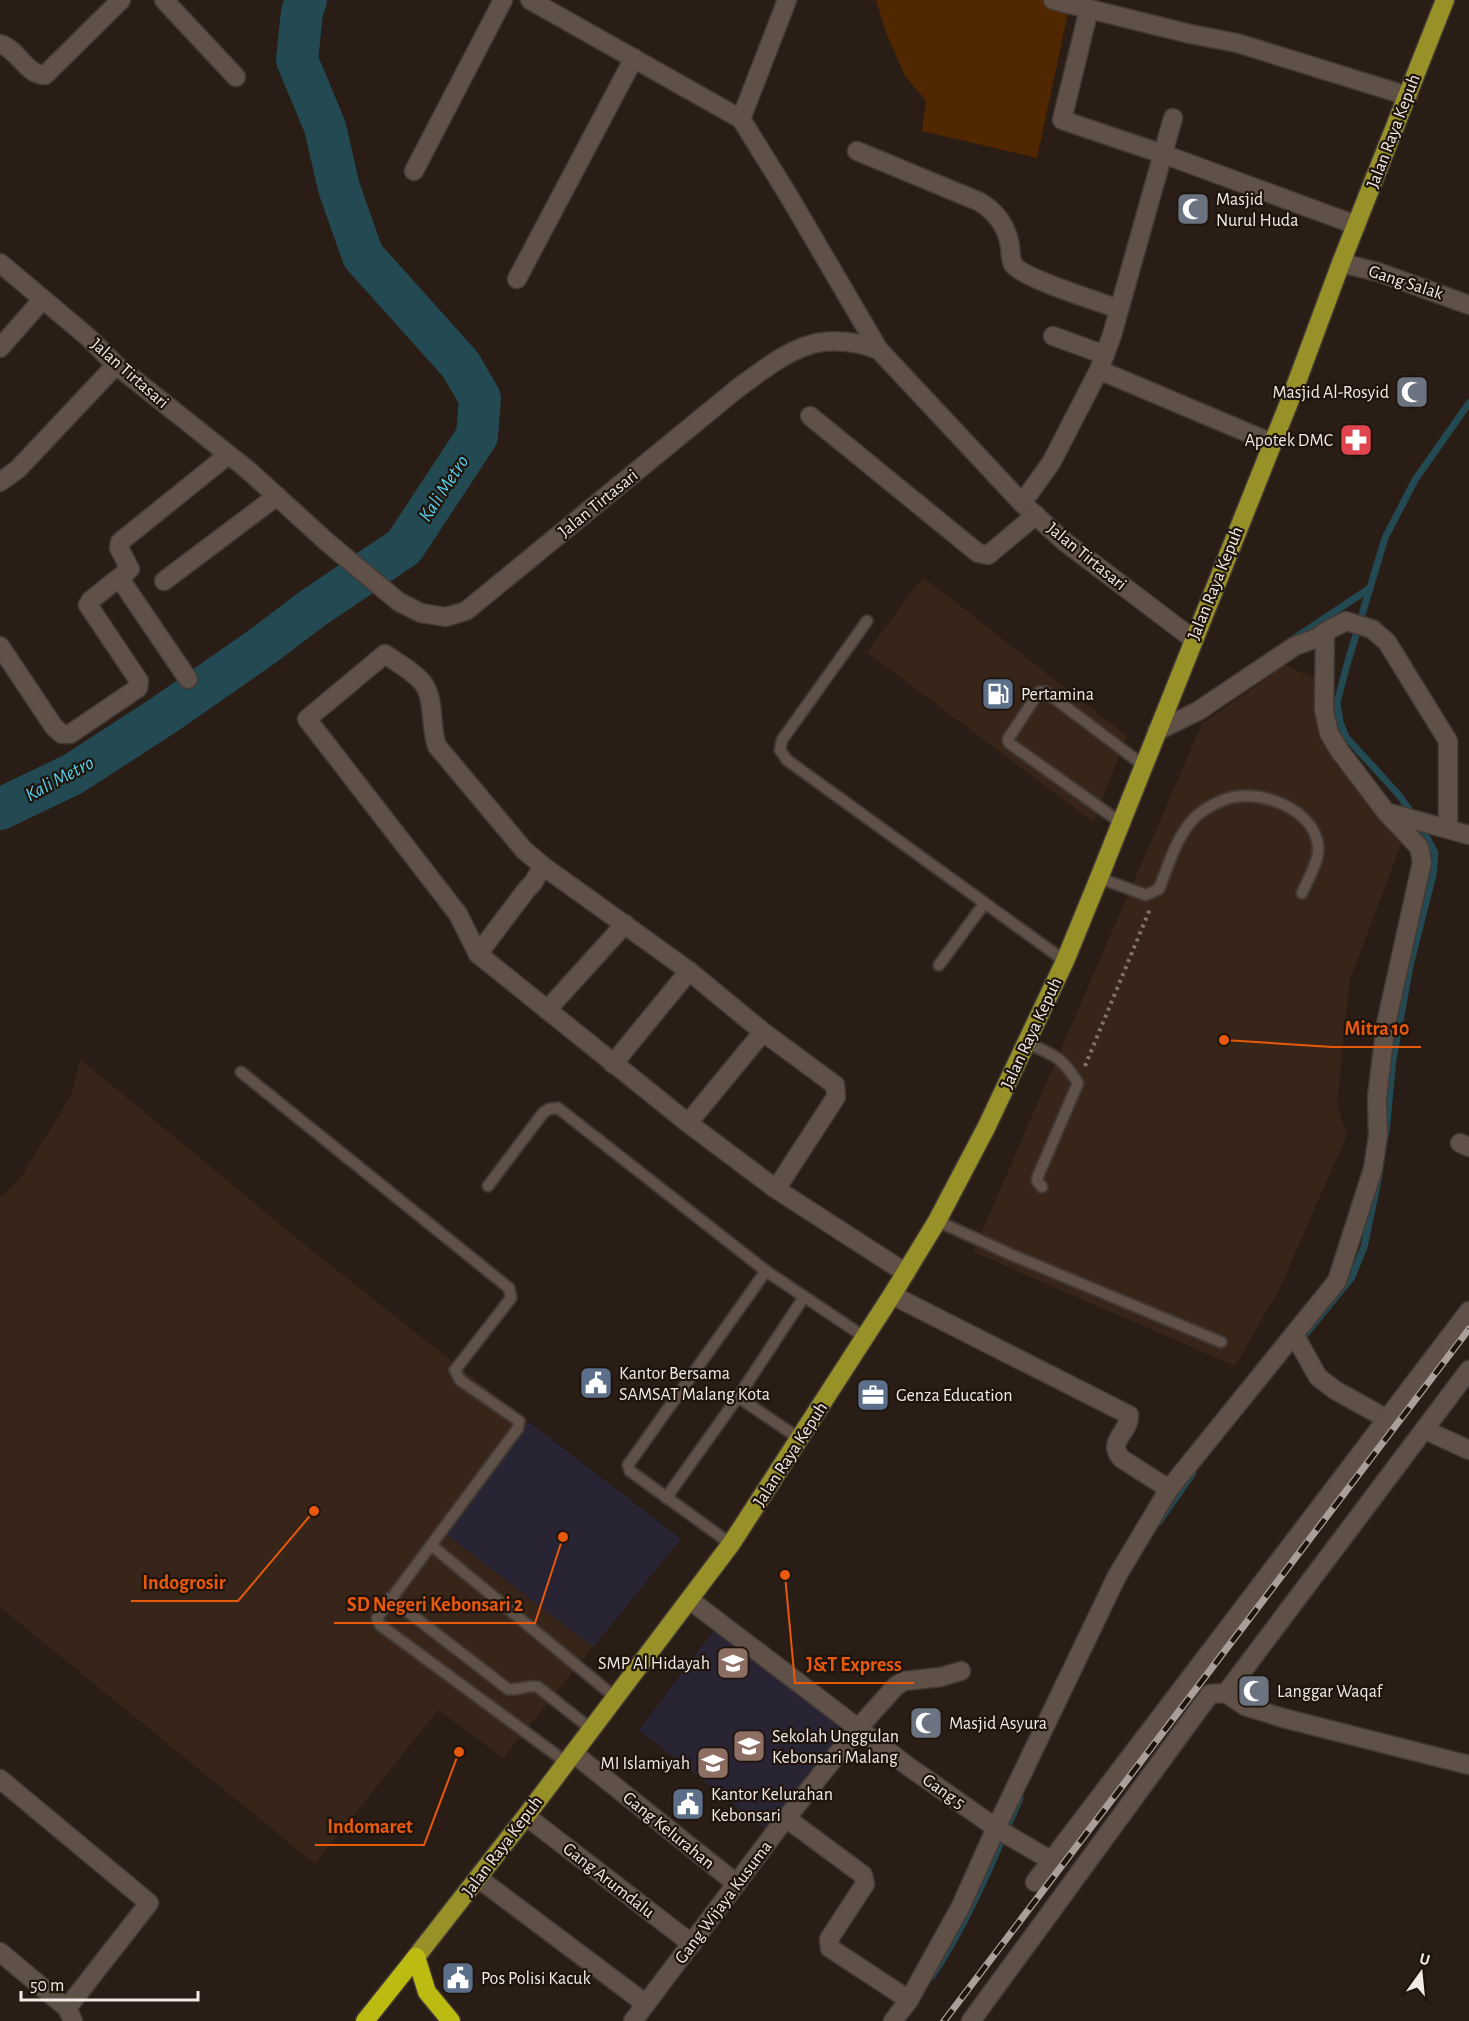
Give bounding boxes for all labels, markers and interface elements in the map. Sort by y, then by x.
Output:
street label: Jalan Raya Kepuh [1364,72,1424,191]
mosque icon: Masjid Nurul Huda [1175,191,1211,227]
place label: Masjid Nurul Huda [1216,191,1298,230]
street label: Gang Salak [1366,262,1446,304]
street label: Jalan Tirtasari [87,335,172,412]
mosque icon: Masjid Al-Rosyid [1394,374,1430,410]
place label: Masjid Al-Rosyid [1273,384,1389,402]
pharmacy icon: Apotek DMC [1338,422,1374,458]
place label: Apotek DMC [1245,432,1333,450]
water label: Kali Metro [415,452,473,525]
street label: Jalan Tirtasari [556,466,642,541]
street label: Jalan Tirtasari [1043,519,1129,594]
street label: Jalan Raya Kepuh [1185,524,1247,642]
fuel station icon: Pertamina [980,676,1016,712]
place label: Pertamina [1021,686,1094,704]
water label: Kali Metro [22,753,97,805]
street label: Jalan Raya Kepuh [998,975,1065,1092]
callout: Mitra 10 [1332,1009,1421,1047]
text: Mitra 10 [1345,1019,1409,1039]
public building icon: Kantor Bersama SAMSAT Malang Kota [578,1365,614,1401]
place label: Kantor Bersama SAMSAT Malang Kota [619,1365,770,1404]
office icon: Genza Education [855,1377,891,1413]
place label: Genza Education [896,1387,1013,1405]
street label: Jalan Raya Kepuh [751,1399,831,1510]
callout: Indogrosir [131,1563,238,1601]
text: Indogrosir [142,1573,226,1593]
callout: SD Negeri Kebonsari 2 [334,1585,535,1623]
text: SD Negeri Kebonsari 2 [347,1595,523,1615]
school or university icon: SMP Al Hidayah [715,1645,751,1681]
callout: J&T Express [795,1645,914,1683]
place label: SMP Al Hidayah [598,1655,710,1673]
text: J&T Express [806,1655,902,1675]
mosque icon: Langgar Waqaf [1236,1673,1272,1709]
place label: Langgar Waqaf [1277,1683,1384,1701]
mosque icon: Masjid Asyura [908,1705,944,1741]
place label: Masjid Asyura [949,1715,1047,1733]
school or university icon: Sekolah Unggulan Kebonsari Malang [731,1728,767,1764]
place label: Sekolah Unggulan Kebonsari Malang [772,1728,899,1767]
school or university icon: MI Islamiyah [695,1745,731,1781]
place label: MI Islamiyah [600,1755,690,1773]
street label: Gang 5 [919,1771,968,1813]
public building icon: Kantor Kelurahan Kebonsari [670,1786,706,1822]
place label: Kantor Kelurahan Kebonsari [711,1786,833,1825]
street label: Gang Kelurahan [619,1789,717,1873]
street label: Jalan Raya Kepuh [459,1793,546,1900]
callout: Indomaret [315,1807,424,1845]
text: Indomaret [327,1817,413,1837]
street label: Gang Wijaya Kusuma [672,1838,776,1967]
street label: Gang Arumdalu [559,1840,657,1922]
north arrow [1391,1943,1451,2003]
text: U [1418,1950,1432,1969]
public building icon: Pos Polisi Kacuk [440,1960,476,1996]
scale bar [21,1964,198,2002]
place label: Pos Polisi Kacuk [481,1970,591,1988]
text: 50 m [30,1977,64,1995]

